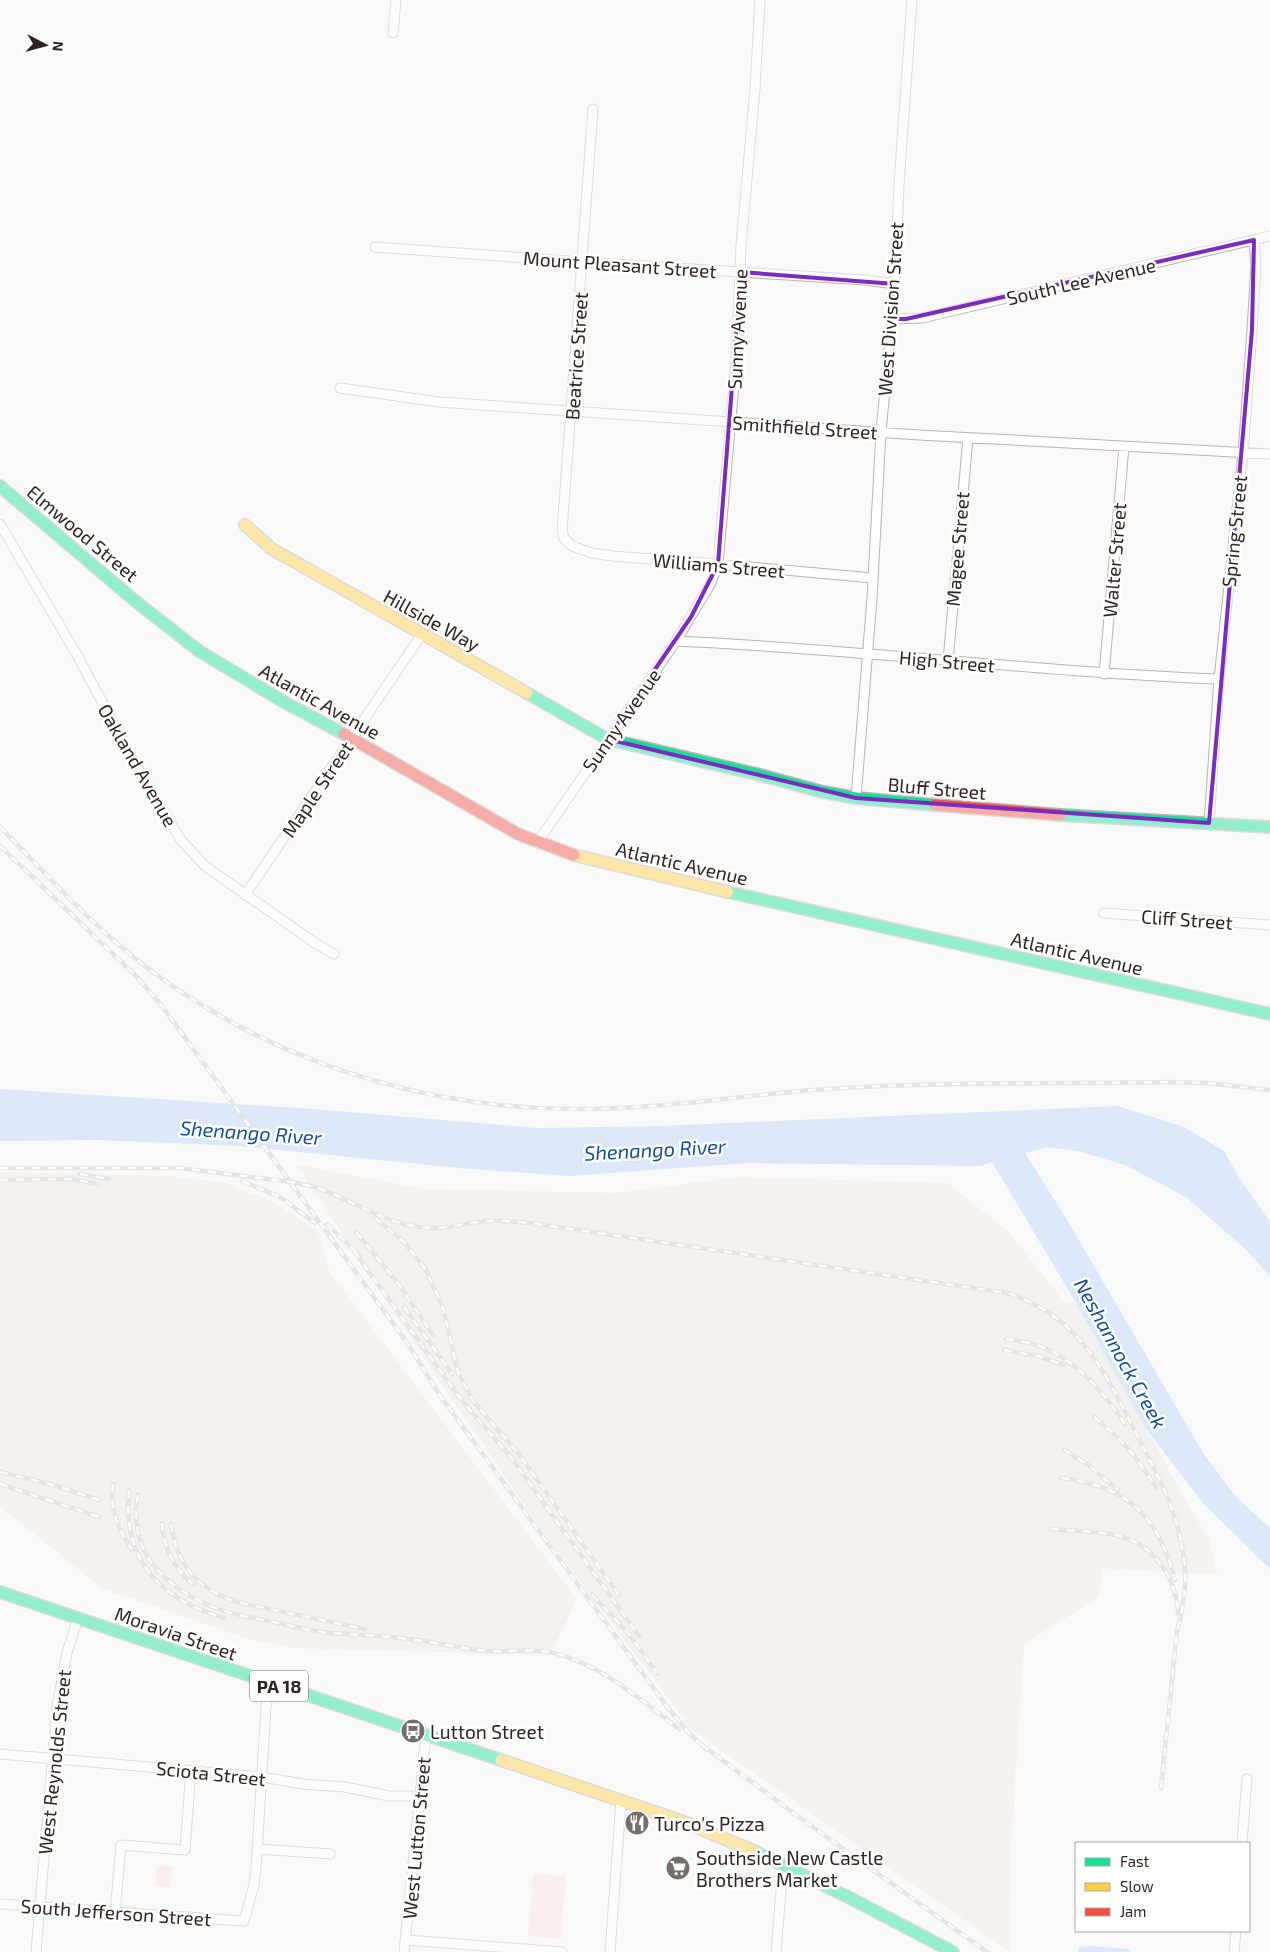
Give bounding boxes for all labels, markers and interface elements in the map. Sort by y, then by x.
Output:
north arrow [20,20,70,70]
text: N [49,40,67,52]
street label: West Division Street [872,221,908,397]
street label: Mount Pleasant Street [523,246,717,282]
street label: South Lee Avenue [1004,253,1158,309]
street label: Sunny Avenue [722,268,752,390]
street label: Beatrice Street [560,291,592,421]
street label: Smithfield Street [732,410,878,444]
street label: Spring Street [1217,474,1251,588]
street label: Elmwood Street [23,480,143,586]
street label: Magee Street [941,491,973,607]
street label: Walter Street [1098,501,1130,619]
street label: Williams Street [652,548,786,582]
street label: Hillside Way [380,584,484,656]
street label: High Street [898,645,996,677]
street label: Atlantic Avenue [256,658,384,744]
street label: Sunny Avenue [577,664,665,776]
street label: Oakland Avenue [93,699,183,831]
street label: Maple Street [276,737,358,841]
street label: Bluff Street [887,772,987,804]
street label: Atlantic Avenue [614,837,750,889]
street label: Cliff Street [1140,904,1234,934]
street label: Atlantic Avenue [1009,927,1145,979]
water label: Shenango River [179,1115,324,1149]
water label: Shenango River [584,1133,728,1165]
water label: Neshannock Creek [1070,1274,1172,1432]
street label: Moravia Street [112,1601,240,1665]
street label: West Reynolds Street [33,1668,75,1856]
road number: PA 18 [250,1670,308,1702]
bus stop icon: Lutton Street [400,1718,426,1744]
place label: Lutton Street [430,1720,544,1743]
street label: Sciota Street [155,1756,267,1790]
street label: West Lutton Street [397,1756,435,1920]
restaurant icon: Turco's Pizza [624,1810,650,1836]
place label: Turco's Pizza [654,1812,765,1835]
legend [1075,1842,1250,1932]
place label: Southside New Castle Brothers Market [696,1846,883,1891]
text: Fast [1120,1852,1150,1870]
supermarket icon: Southside New Castle Brothers Market [665,1855,691,1881]
text: Slow [1120,1877,1154,1895]
street label: South Jefferson Street [20,1894,212,1930]
text: Jam [1120,1902,1146,1920]

